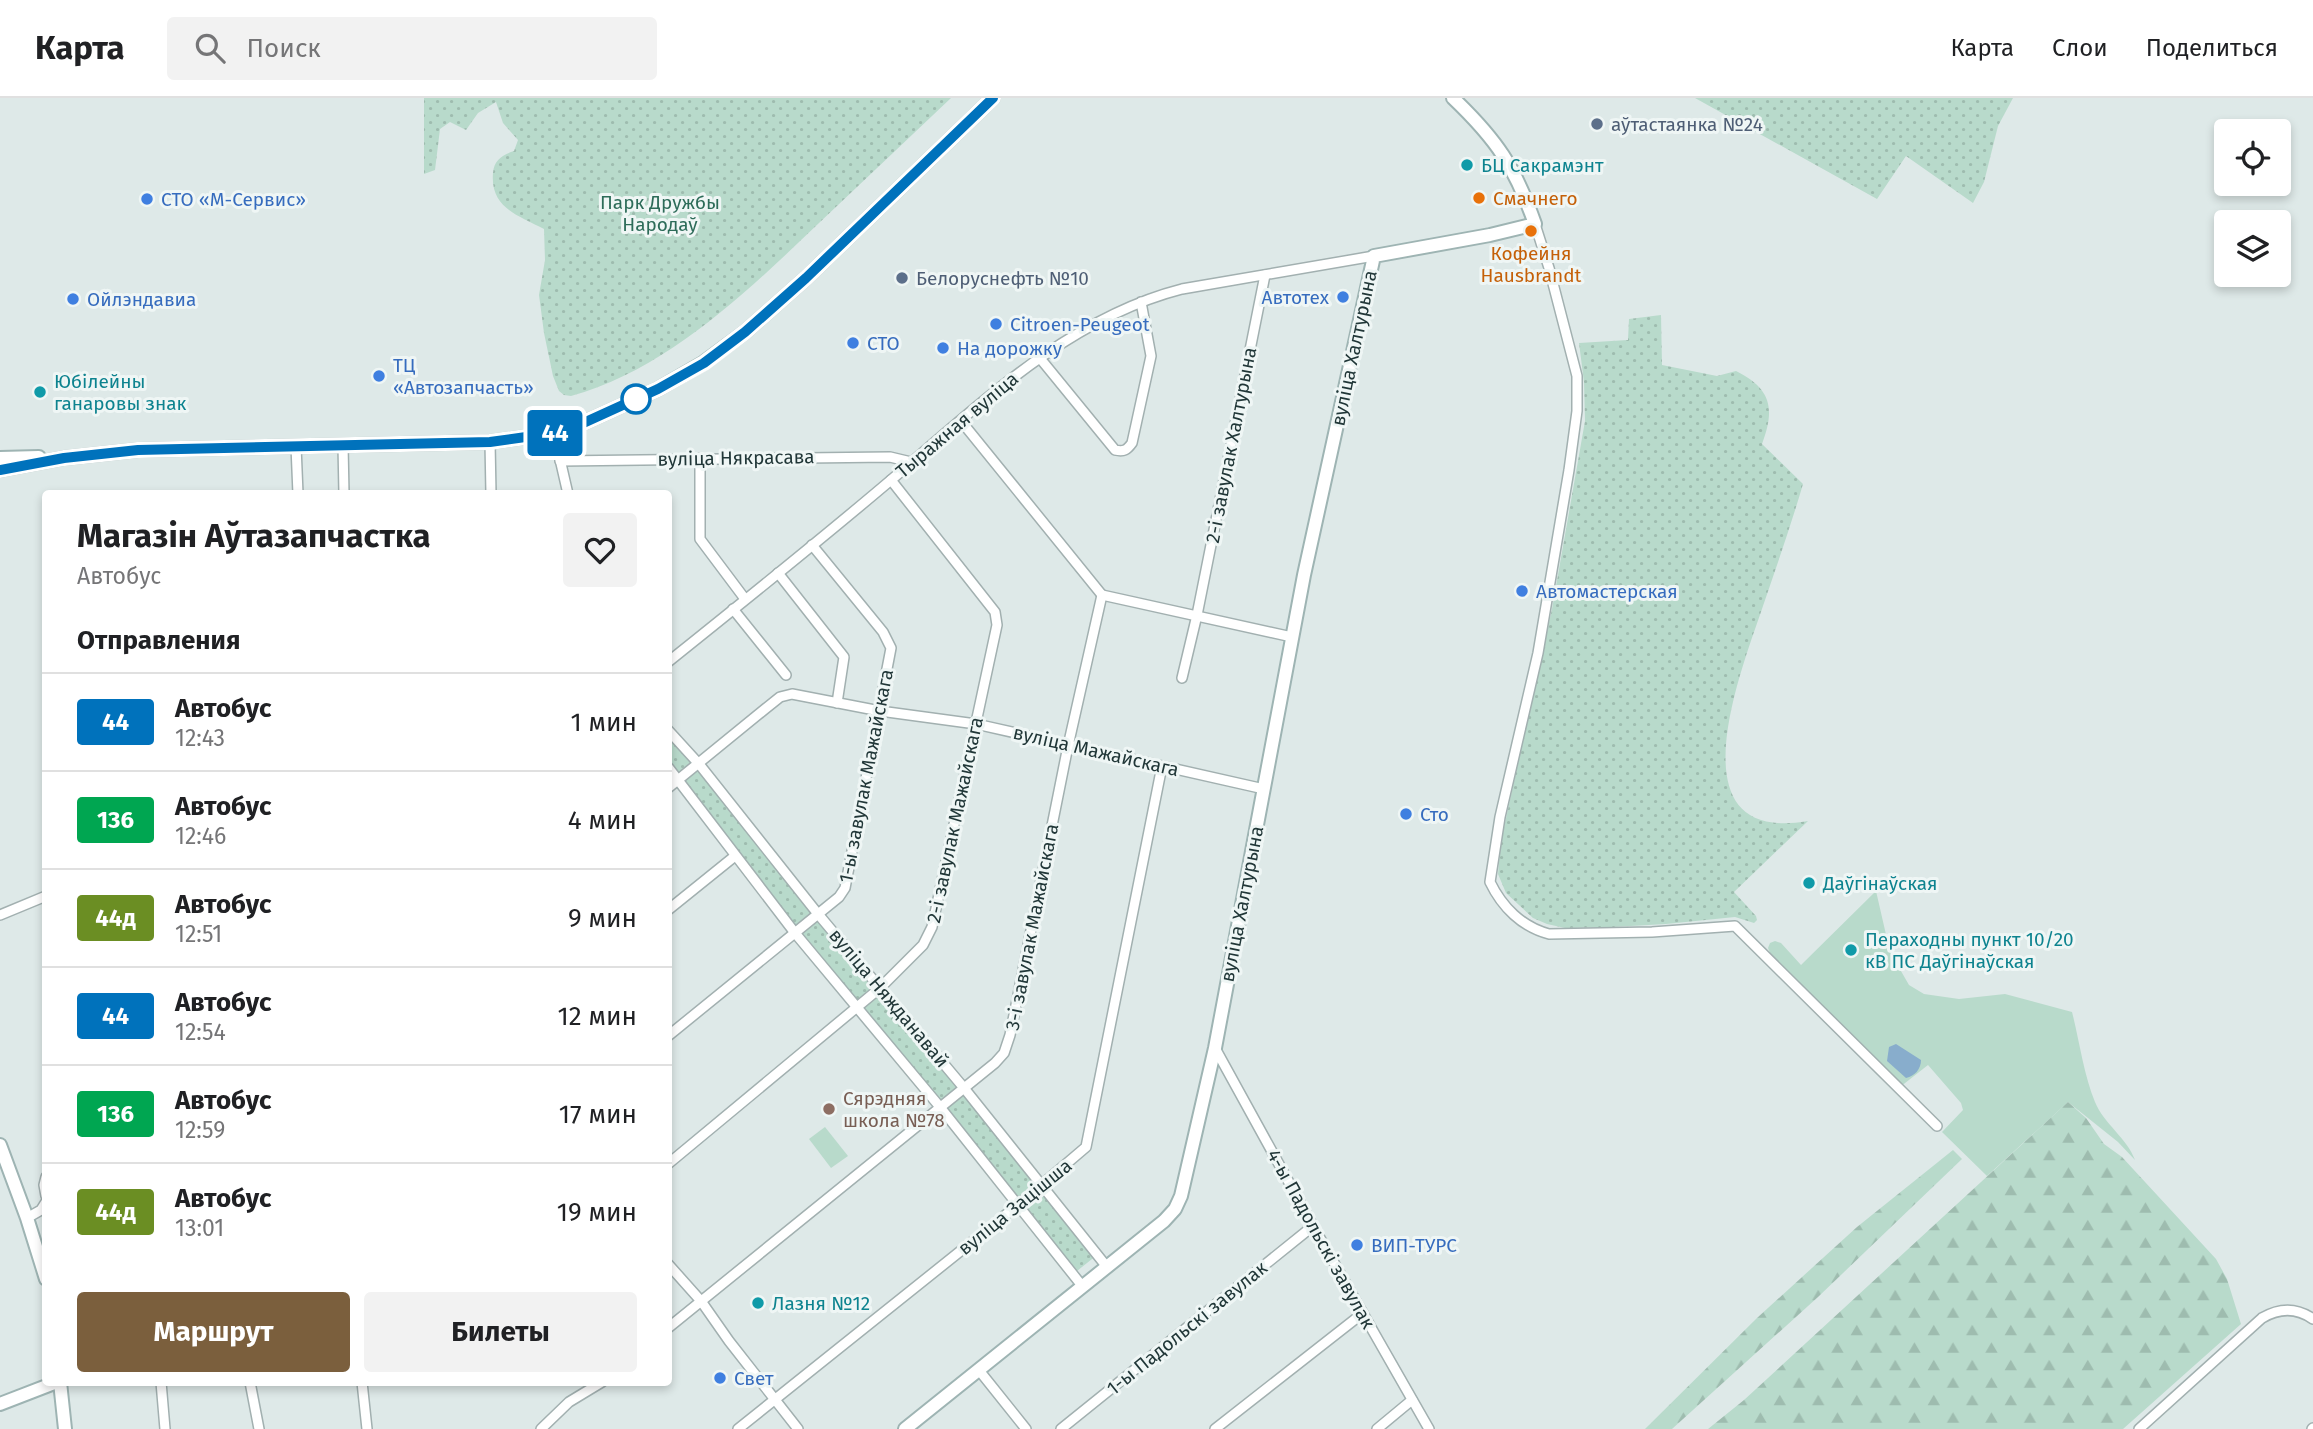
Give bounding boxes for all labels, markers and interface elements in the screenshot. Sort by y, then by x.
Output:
search box [167,17,657,80]
text: Карта [35,28,125,68]
icon: search [191,29,229,67]
text: Поиск [247,33,321,64]
text: Карта [1950,34,2014,62]
text: Слои [2052,34,2108,62]
text: Поделиться [2146,34,2278,62]
place label: аўтастаянка №24 [1611,113,1763,136]
marker: аўтастаянка №24 [1589,116,1605,132]
map controls [2214,119,2291,287]
button: locate [2214,119,2291,196]
place label: БЦ Сакрамэнт [1481,154,1604,177]
marker: БЦ Сакрамэнт [1459,157,1475,173]
place label: Смачнего [1493,187,1578,210]
place label: СТО «М-Сервис» [161,188,306,211]
marker: Смачнего [1471,190,1487,206]
marker: СТО «М-Сервис» [139,191,155,207]
park label: Парк Дружбы Народаў [600,191,720,236]
button: layers [2214,210,2291,287]
marker: Кофейня Hausbrandt [1523,223,1539,239]
place label: Кофейня Hausbrandt [1481,242,1582,287]
place label: Белоруснефть №10 [916,267,1089,290]
street label: вуліца Халтурына [1326,268,1382,428]
marker: Белоруснефть №10 [894,270,910,286]
place label: Автотех [1262,286,1330,309]
place label: Ойлэндавиа [87,288,196,311]
marker: Автотех [1335,289,1351,305]
marker: Ойлэндавиа [65,291,81,307]
place label: Citroen-Peugeot [1010,313,1150,336]
marker: Citroen-Peugeot [988,316,1004,332]
place label: СТО [867,332,900,355]
marker: СТО [845,335,861,351]
place label: На дорожку [957,337,1063,360]
marker: На дорожку [935,340,951,356]
street label: 2-і завулак Халтурына [1201,345,1261,545]
place label: ТЦ «Автозапчасть» [393,354,534,399]
street label: Тыражная вуліца [891,367,1023,483]
marker: ТЦ «Автозапчасть» [371,368,387,384]
place label: Юбілейны ганаровы знак [54,370,187,415]
marker: Юбілейны ганаровы знак [32,384,48,400]
unlabelled marker [621,384,651,414]
line badge: 44 [524,410,586,456]
text: 44 [541,419,569,447]
street label: вуліца Някрасава [657,445,815,471]
button: heart [563,513,637,587]
text: Магазін Аўтазапчастка [77,516,431,556]
text: Автобус [77,562,161,590]
place label: Автомастерская [1536,580,1678,603]
marker: Автомастерская [1514,583,1530,599]
text: Отправления [77,625,240,656]
street label: 1-ы завулак Мажайскага [834,667,898,885]
text: Автобус [175,693,272,724]
text: 1 мин [570,707,637,738]
text: 44 [102,708,129,736]
street label: 2-і завулак Мажайскага [922,715,988,925]
street label: вуліца Мажайскага [1011,721,1181,781]
text: 12:43 [175,724,225,752]
text: Автобус [175,791,272,822]
place label: Сто [1420,803,1449,826]
text: 4 мин [568,805,637,836]
text: 136 [97,806,134,834]
marker: Сто [1398,806,1414,822]
text: 12:46 [175,822,226,850]
street label: 3-і завулак Мажайскага [1001,822,1063,1032]
street label: вуліца Халтурына [1216,824,1268,984]
place label: Даўгінаўская [1822,872,1938,895]
marker: Даўгінаўская [1801,875,1817,891]
text: Автобус [175,889,272,920]
text: 9 мин [568,903,637,934]
text: 44д [95,904,136,932]
text: 12:51 [175,920,222,948]
street label: вуліца Няжданавай [824,924,954,1072]
place label: Пераходны пункт 10/20 кВ ПС Даўгінаўская [1865,928,2074,973]
marker: Пераходны пункт 10/20 кВ ПС Даўгінаўская [1843,942,1859,958]
text: Автобус [175,987,272,1018]
text: 12 мин [558,1001,637,1032]
text: 44 [102,1002,129,1030]
text: 12:54 [175,1018,226,1046]
text: Автобус [175,1085,272,1116]
place label: Сярэдняя школа №78 [843,1087,945,1132]
text: 17 мин [559,1099,637,1130]
text: 136 [97,1100,134,1128]
marker: Сярэдняя школа №78 [821,1101,837,1117]
text: 12:59 [175,1116,225,1144]
street label: 4-ы Падольскі завулак [1262,1145,1380,1333]
street label: вуліца Зацішша [953,1154,1077,1260]
text: Автобус [175,1183,272,1214]
text: 19 мин [557,1197,637,1228]
text: 44д [95,1198,136,1226]
text: 13:01 [175,1214,224,1242]
place label: ВИП-ТУРС [1371,1234,1457,1257]
marker: ВИП-ТУРС [1349,1237,1365,1253]
street label: 1-ы Падольскі завулак [1102,1256,1272,1400]
button: Маршрут [77,1292,350,1372]
button: Билеты [364,1292,637,1372]
place label: Лазня №12 [772,1292,870,1315]
marker: Лазня №12 [750,1295,766,1311]
place label: Свет [734,1367,774,1390]
marker: Свет [712,1370,728,1386]

